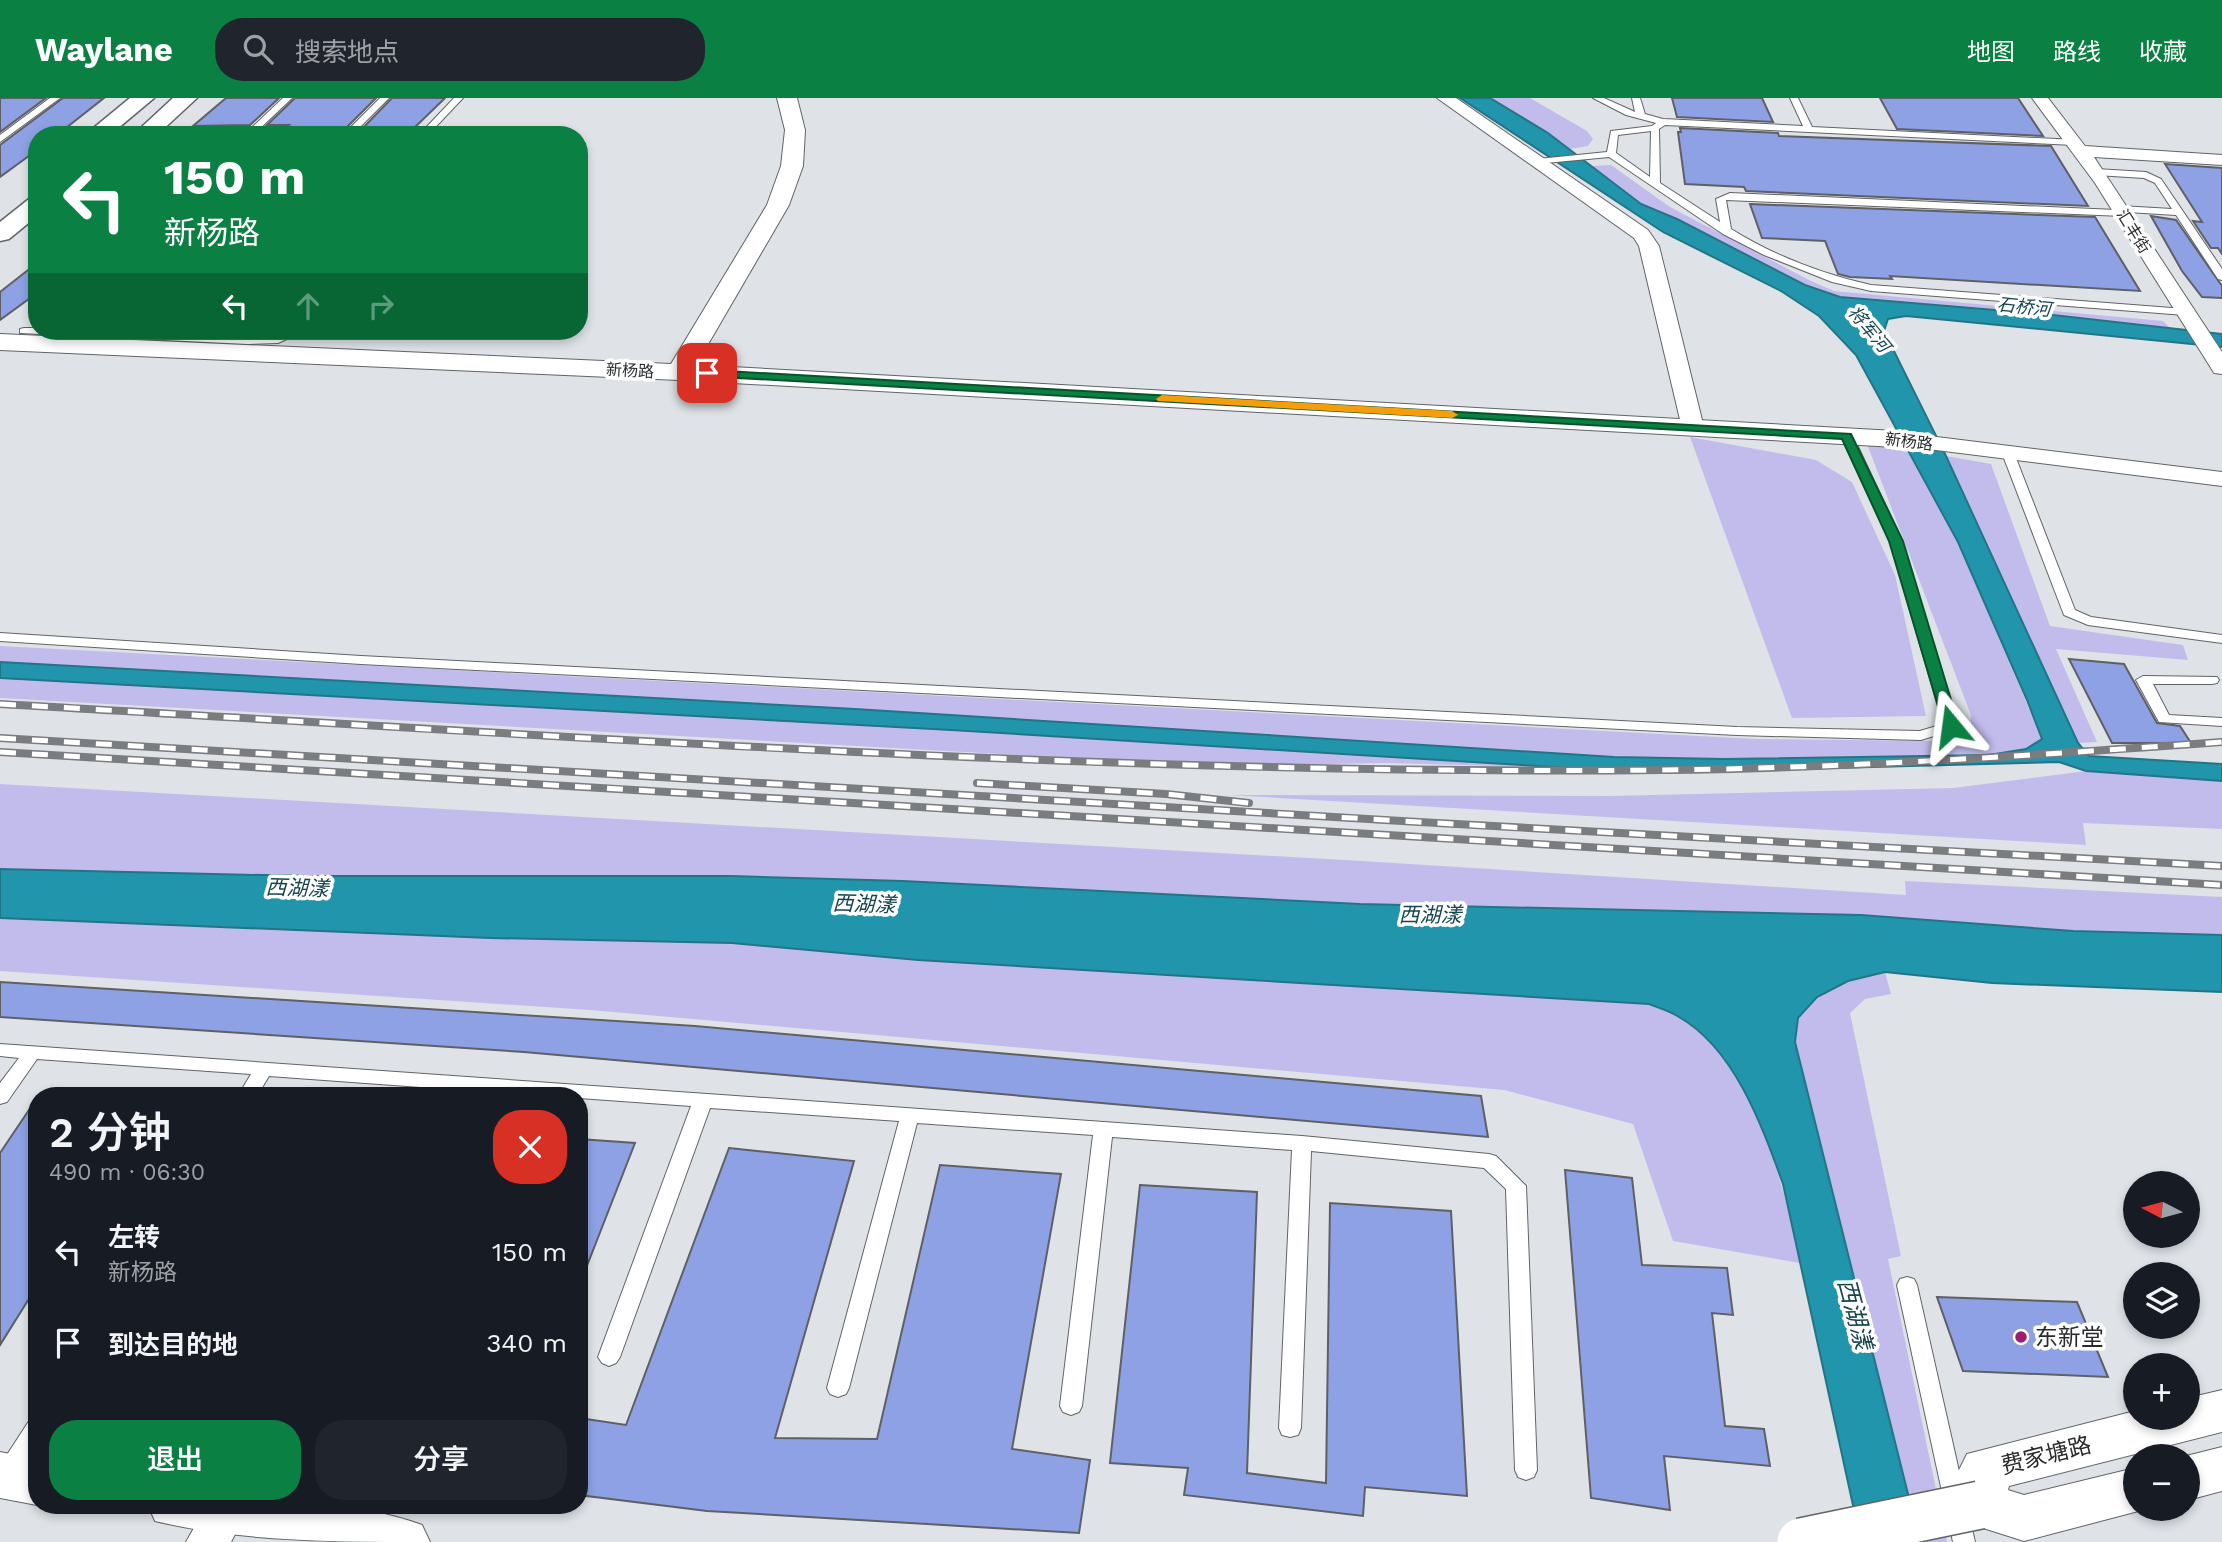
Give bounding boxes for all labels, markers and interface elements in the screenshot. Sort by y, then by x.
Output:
search box [215,18,705,81]
text: Waylane [35,30,173,69]
icon: search [239,30,277,68]
text: 搜索地点 [295,37,399,67]
text: 地图 [1967,38,2015,66]
text: 路线 [2053,38,2101,66]
text: 收藏 [2139,38,2187,66]
text: 150 m [164,148,305,206]
icon: left [49,154,140,245]
street label: 汇丰街 [2113,206,2154,257]
text: 新杨路 [164,214,260,252]
icon: left [216,287,254,325]
icon: ahead [289,287,327,325]
icon: right [362,287,400,325]
water label: 石桥河 [1996,293,2055,320]
water label: 将军河 [1844,301,1897,358]
pin [677,343,737,403]
icon: arrive [688,354,726,392]
street label: 新杨路 [606,360,654,381]
street label: 新杨路 [1884,429,1934,454]
position arrow [1914,689,1988,763]
water label: 西湖漾 [265,874,332,901]
water label: 西湖漾 [832,890,899,917]
water label: 西湖漾 [1399,902,1464,927]
text: 2 分钟 [49,1108,171,1157]
button: close [493,1110,567,1184]
text: 490 m · 06:30 [49,1159,205,1186]
north arrow [2123,1171,2200,1248]
map controls [2123,1171,2200,1521]
text: 左转 [108,1222,160,1252]
icon: left [49,1233,87,1271]
text: 150 m [492,1237,567,1267]
text: 新杨路 [108,1259,177,1286]
button: layers [2123,1262,2200,1339]
water label: 西湖漾 [1832,1276,1879,1355]
icon: arrive [49,1324,87,1362]
place label: 东新堂 [2035,1324,2104,1351]
text: 340 m [486,1328,567,1358]
marker: 东新堂 [2013,1329,2029,1345]
text: 到达目的地 [108,1330,238,1360]
button: + [2123,1353,2200,1430]
button: 退出 [49,1420,301,1500]
button: 分享 [315,1420,567,1500]
street label: 费家塘路 [1998,1431,2094,1480]
button: − [2123,1444,2200,1521]

